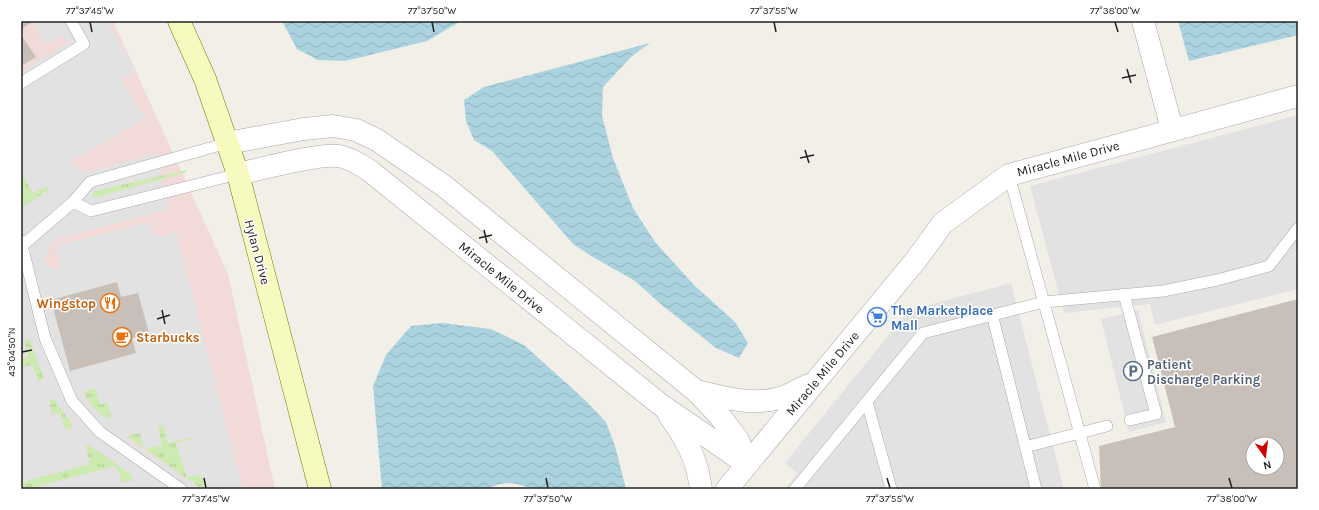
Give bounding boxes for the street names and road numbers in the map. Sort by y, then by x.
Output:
street label: Miracle Mile Drive [1015,138,1121,179]
street label: Hylan Drive [242,218,273,287]
street label: Miracle Mile Drive [456,238,548,317]
street label: Miracle Mile Drive [783,328,862,419]

